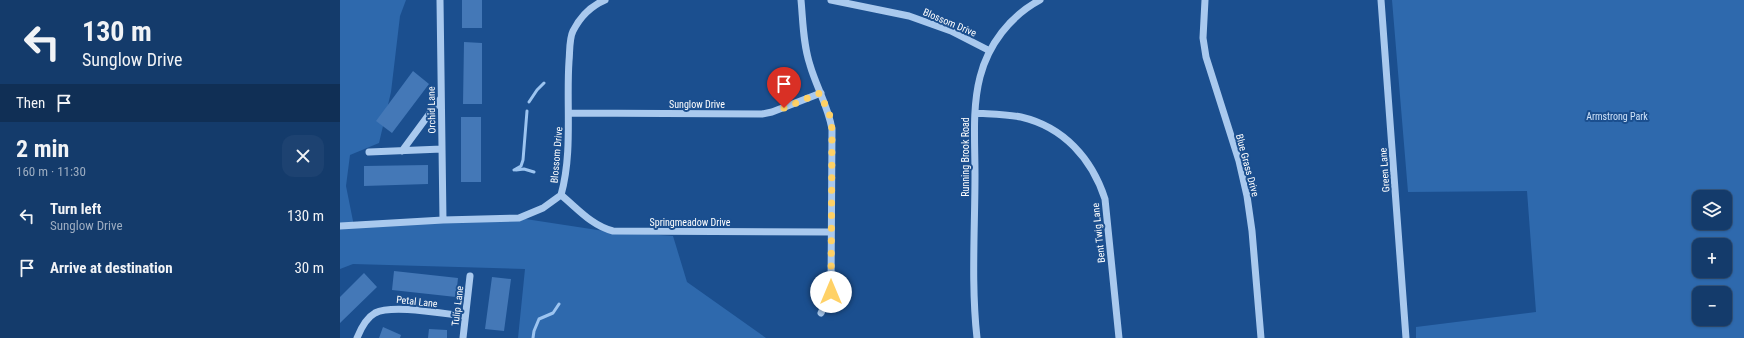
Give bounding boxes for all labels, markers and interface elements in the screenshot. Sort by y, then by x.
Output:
street label: Blossom Drive [922,6,978,39]
text: 130 m [82,15,152,48]
icon: left [16,16,68,68]
text: Sunglow Drive [82,49,183,70]
pin [767,67,801,108]
icon: arrive [773,73,795,95]
street label: Orchid Lane [426,86,437,134]
icon: arrive [53,92,75,114]
text: Then [16,94,45,112]
street label: Sunglow Drive [669,99,725,110]
park label: Armstrong Park [1586,111,1648,122]
street label: Running Brook Road [960,117,971,197]
street label: Blossom Drive [549,126,564,184]
street label: Blue Grass Drive [1234,133,1261,198]
text: 2 min [16,135,69,163]
button: close [282,135,324,177]
street label: Green Lane [1377,147,1392,193]
text: 160 m · 11:30 [16,164,86,179]
map controls [1692,190,1732,326]
button: layers [1692,190,1732,230]
text: Turn left [50,200,101,218]
street label: Bent Twig Lane [1090,202,1107,263]
icon: left [16,205,38,227]
text: 130 m [287,207,324,225]
street label: Springmeadow Drive [650,217,731,228]
text: Sunglow Drive [50,218,123,233]
button: + [1692,238,1732,278]
icon: arrive [16,257,38,279]
text: Arrive at destination [50,259,173,277]
text: 30 m [294,259,324,277]
position arrow [810,271,852,313]
street label: Tulip Lane [450,285,465,327]
button: − [1692,286,1732,326]
street label: Petal Lane [396,294,439,309]

